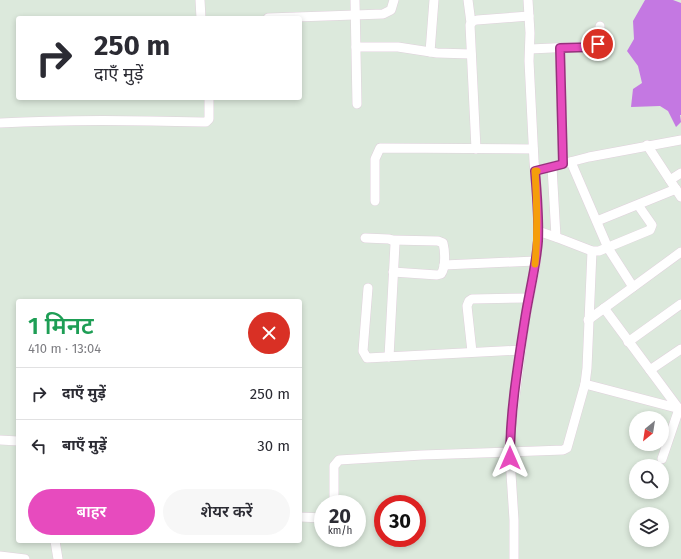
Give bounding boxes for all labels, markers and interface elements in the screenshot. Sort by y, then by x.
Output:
pin [581,27,615,61]
text: 250 m [94,29,170,62]
icon: right [28,32,80,84]
icon: arrive [587,33,609,55]
text: दाएँ मुड़ें [94,63,143,85]
text: 1 मिनट [28,312,94,340]
button: close [248,312,290,354]
text: 410 m · 13:04 [28,341,101,356]
icon: right [28,383,50,405]
text: दाएँ मुड़ें [62,384,106,402]
text: 250 m [250,385,290,403]
north arrow [629,411,669,451]
map controls [629,411,669,547]
icon: left [28,435,50,457]
text: बाएँ मुड़ें [62,436,107,454]
text: 30 m [257,437,290,455]
position arrow [489,437,531,479]
button: search [629,459,669,499]
button: बाहर [28,489,155,535]
button: शेयर करें [163,489,290,535]
speed limit sign: 30 [374,495,426,547]
text: 20 [329,504,351,528]
button: layers [629,507,669,547]
text: km/h [328,525,352,537]

